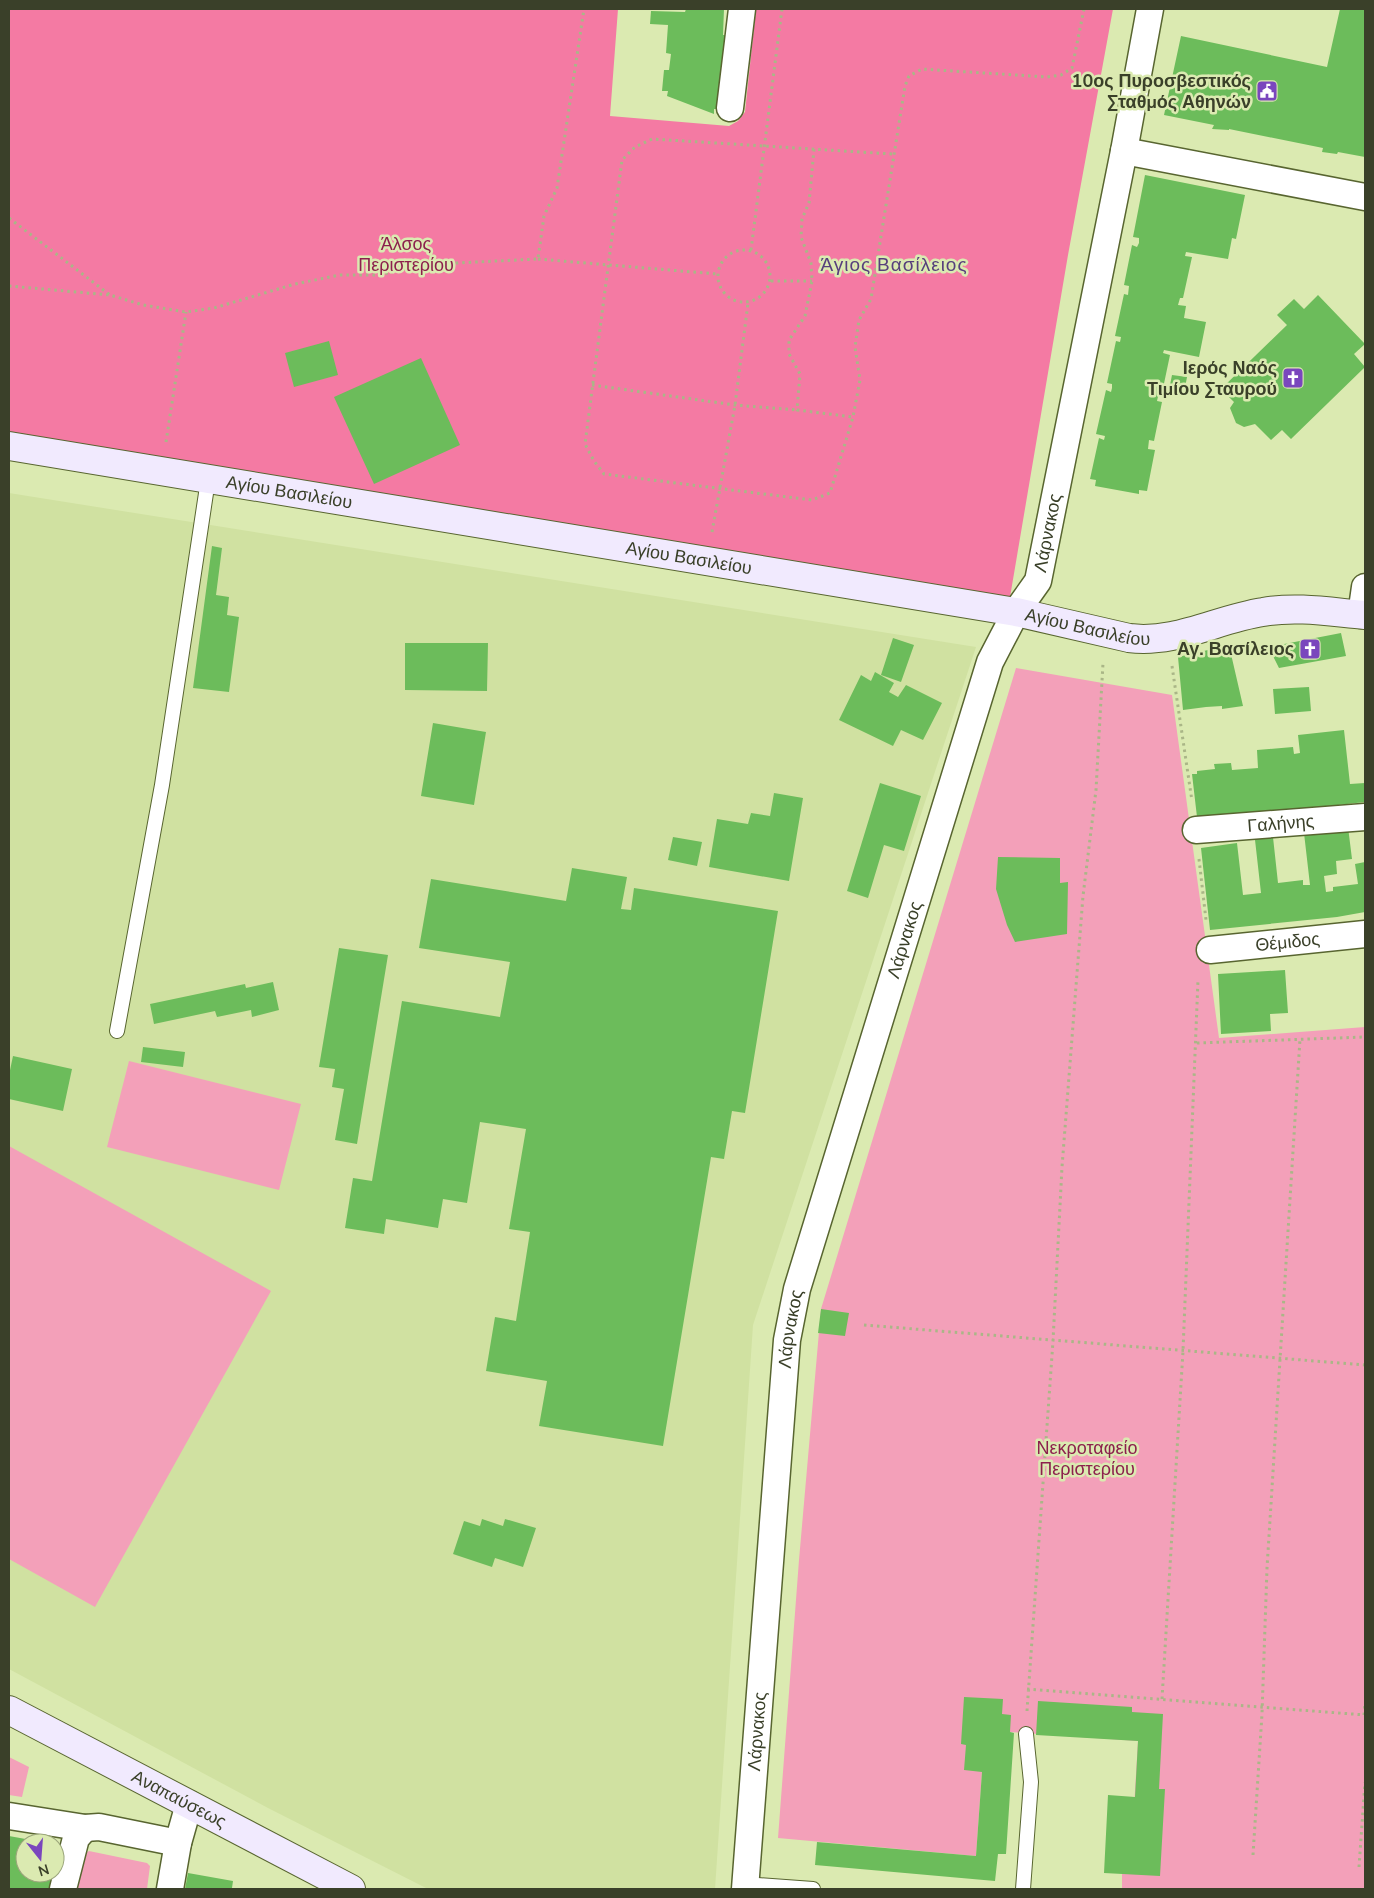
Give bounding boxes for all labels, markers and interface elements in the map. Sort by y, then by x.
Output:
place label: 10ος Πυροσβεστικός Σταθμός Αθηνών [1072,69,1251,114]
public building icon: 10ος Πυροσβεστικός Σταθμός Αθηνών [1255,79,1279,103]
park label: Άλσος Περιστερίου [358,232,454,277]
district label: Άγιος Βασίλειος [820,252,968,278]
place label: Ιερός Ναός Τιμίου Σταυρού [1147,356,1277,401]
church icon: Ιερός Ναός Τιμίου Σταυρού [1281,366,1305,390]
street label: Αγίου Βασιλείου [224,470,354,514]
street label: Λάρνακος [1028,491,1067,574]
street label: Αγίου Βασιλείου [624,536,754,580]
street label: Αγίου Βασιλείου [1023,602,1150,651]
place label: Αγ. Βασίλειος [1177,637,1294,661]
church icon: Αγ. Βασίλειος [1298,637,1322,661]
street label: Γαλήνης [1246,809,1315,838]
street label: Λάρνακος [881,898,928,981]
street label: Θέμιδος [1254,927,1321,957]
street label: Λάρνακος [773,1287,809,1369]
park label: Νεκροταφείο Περιστερίου [1037,1436,1138,1481]
street label: Λάρνακος [742,1691,772,1772]
street label: Αναπαύσεως [128,1764,231,1834]
north arrow [15,1833,65,1883]
text: N [36,1859,51,1881]

